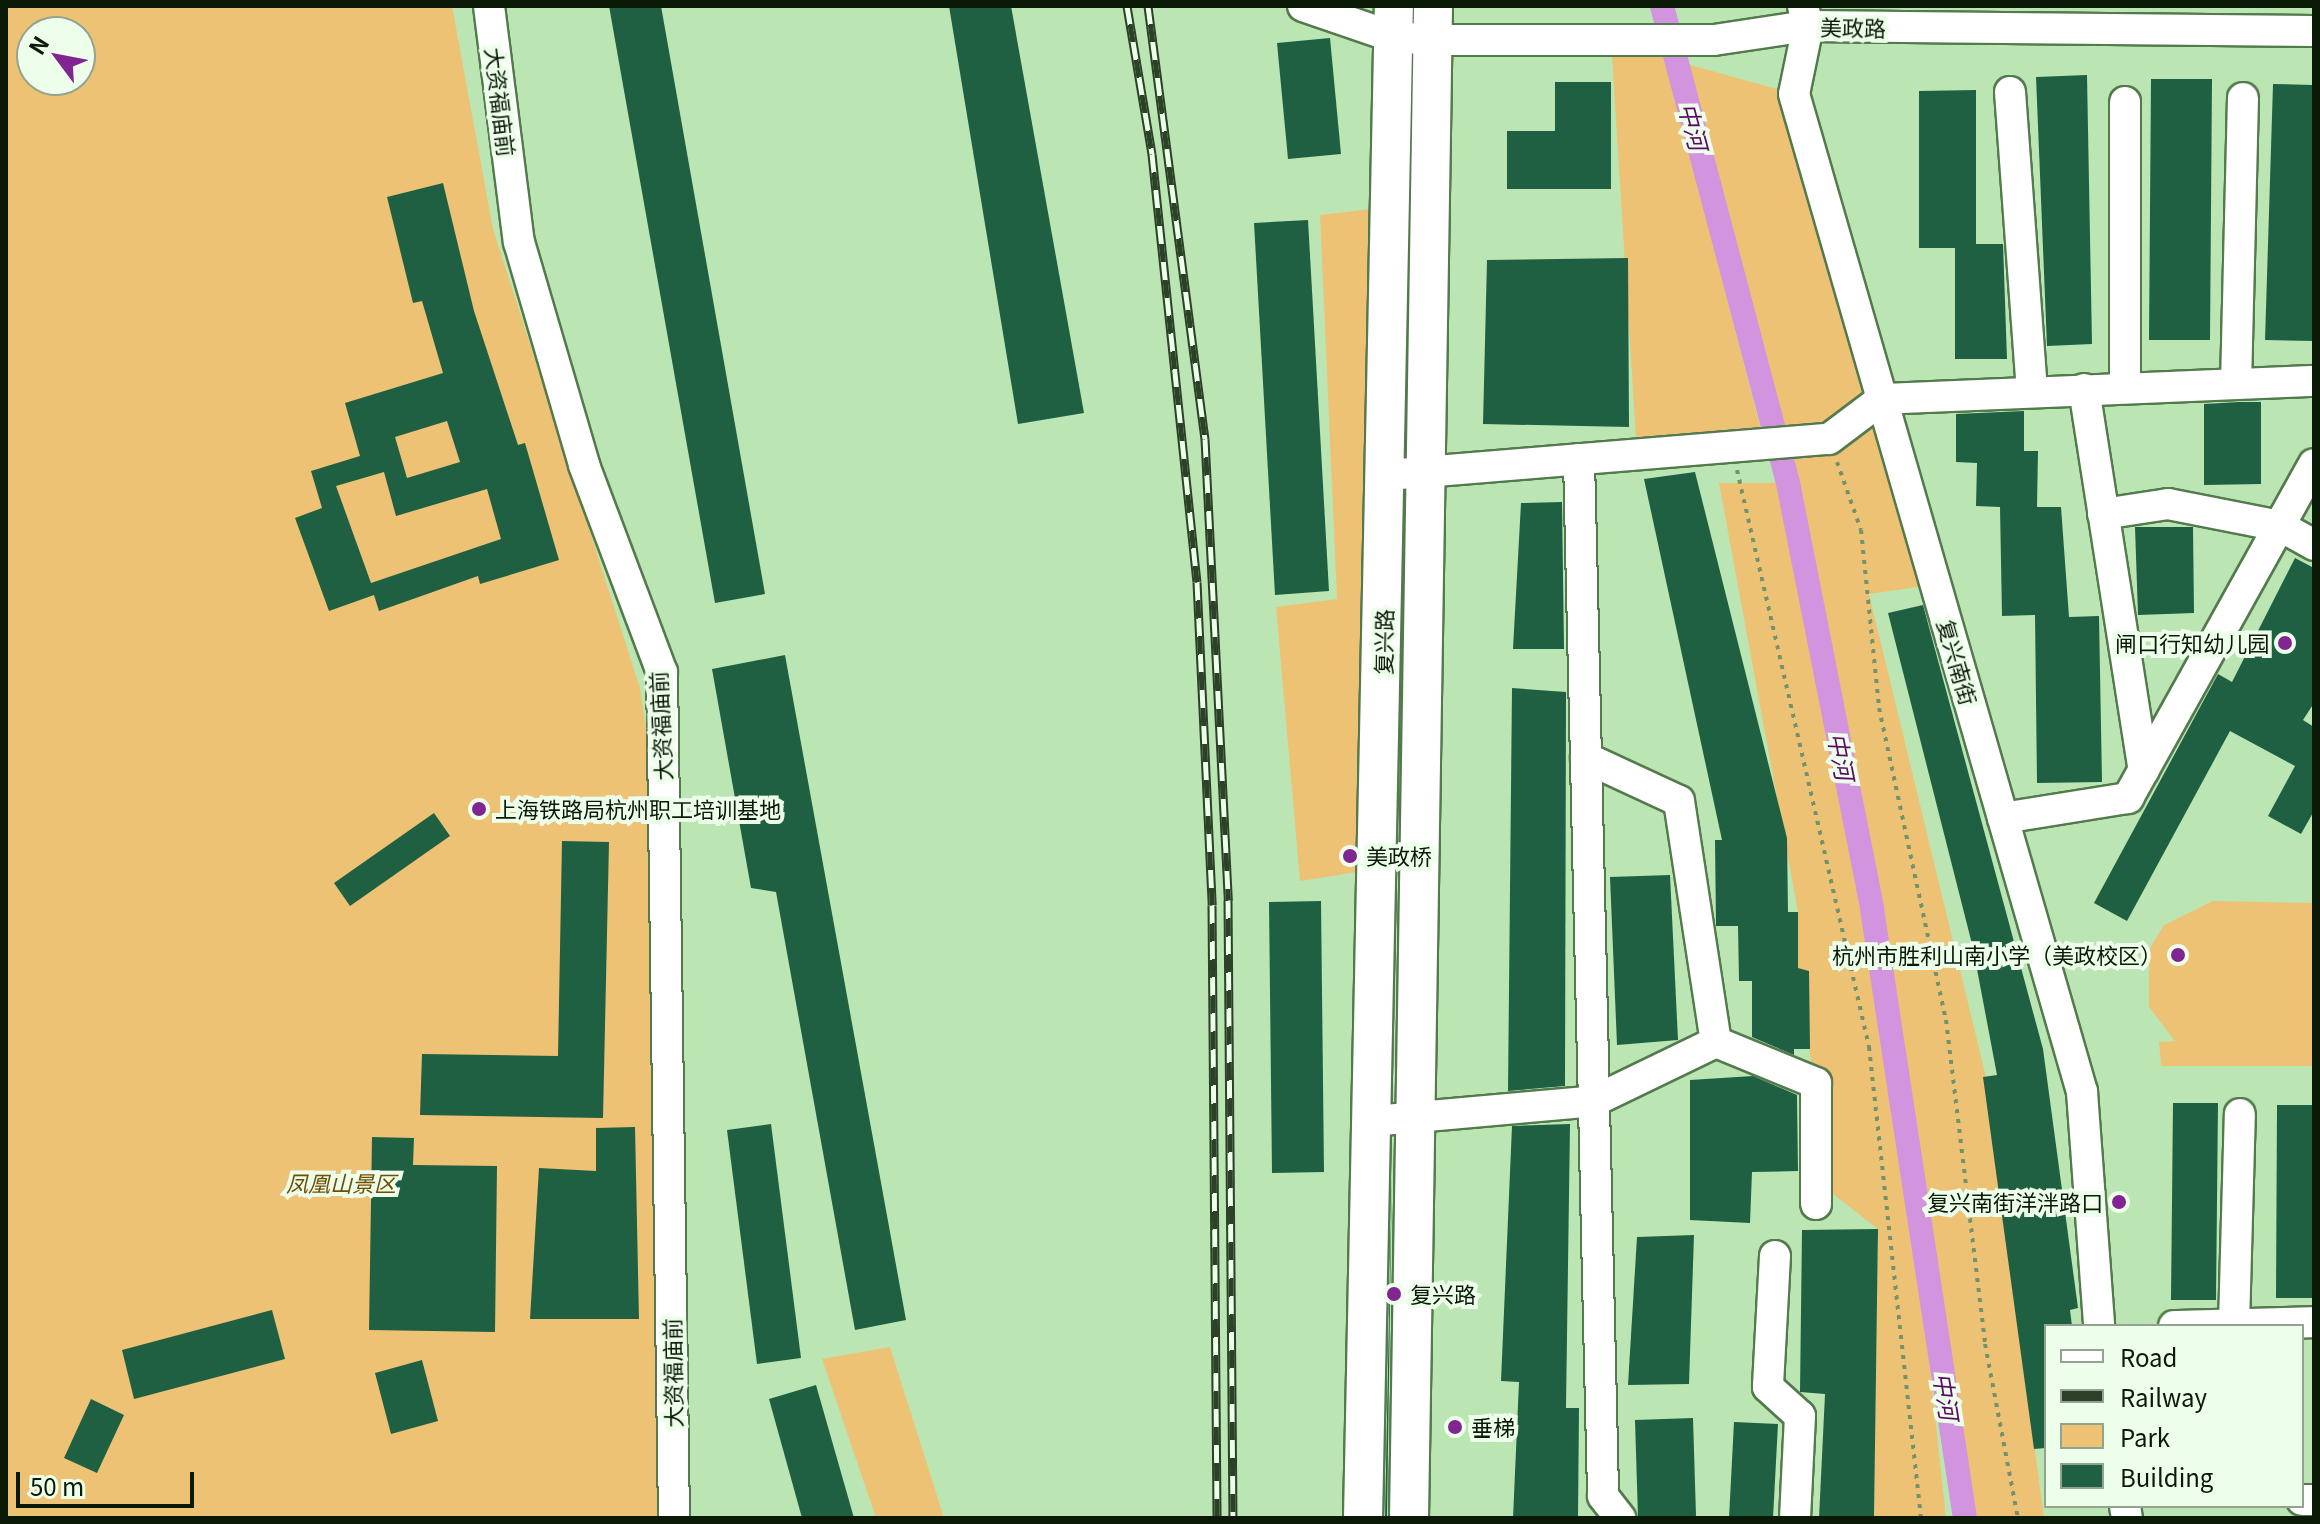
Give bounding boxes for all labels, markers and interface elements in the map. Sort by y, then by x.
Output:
street label: 美政路 [1820,13,1886,41]
north arrow [16,16,96,96]
text: N [19,29,55,60]
street label: 大资福庙前 [481,46,521,158]
water label: 中河 [1674,99,1714,153]
street label: 复兴路 [1369,609,1397,675]
street label: 复兴南街 [1933,616,1983,708]
place label: 闸口行知幼儿园 [2115,630,2269,656]
marker: 闸口行知幼儿园 [2276,634,2294,652]
street label: 大资福庙前 [644,670,676,782]
water label: 中河 [1823,730,1861,782]
place label: 上海铁路局杭州职工培训基地 [495,796,781,822]
marker: 上海铁路局杭州职工培训基地 [470,800,488,818]
place label: 美政桥 [1366,843,1432,869]
marker: 美政桥 [1341,847,1359,865]
place label: 杭州市胜利山南小学（美政校区） [1832,942,2162,968]
marker: 杭州市胜利山南小学（美政校区） [2169,946,2187,964]
park label: 凤凰山景区 [286,1170,396,1196]
place label: 复兴南街洋泮路口 [1927,1189,2103,1215]
marker: 复兴南街洋泮路口 [2110,1193,2128,1211]
place label: 复兴路 [1410,1281,1476,1307]
marker: 复兴路 [1385,1285,1403,1303]
street label: 大资福庙前 [658,1318,686,1428]
legend [2044,1324,2304,1508]
text: Road [2120,1339,2177,1374]
water label: 中河 [1929,1370,1965,1422]
text: Railway [2120,1379,2207,1414]
place label: 垂梯 [1471,1414,1515,1440]
marker: 垂梯 [1446,1418,1464,1436]
text: Park [2120,1419,2170,1454]
scale bar [20,1456,198,1506]
text: Building [2120,1459,2213,1494]
text: 50 m [30,1468,84,1503]

